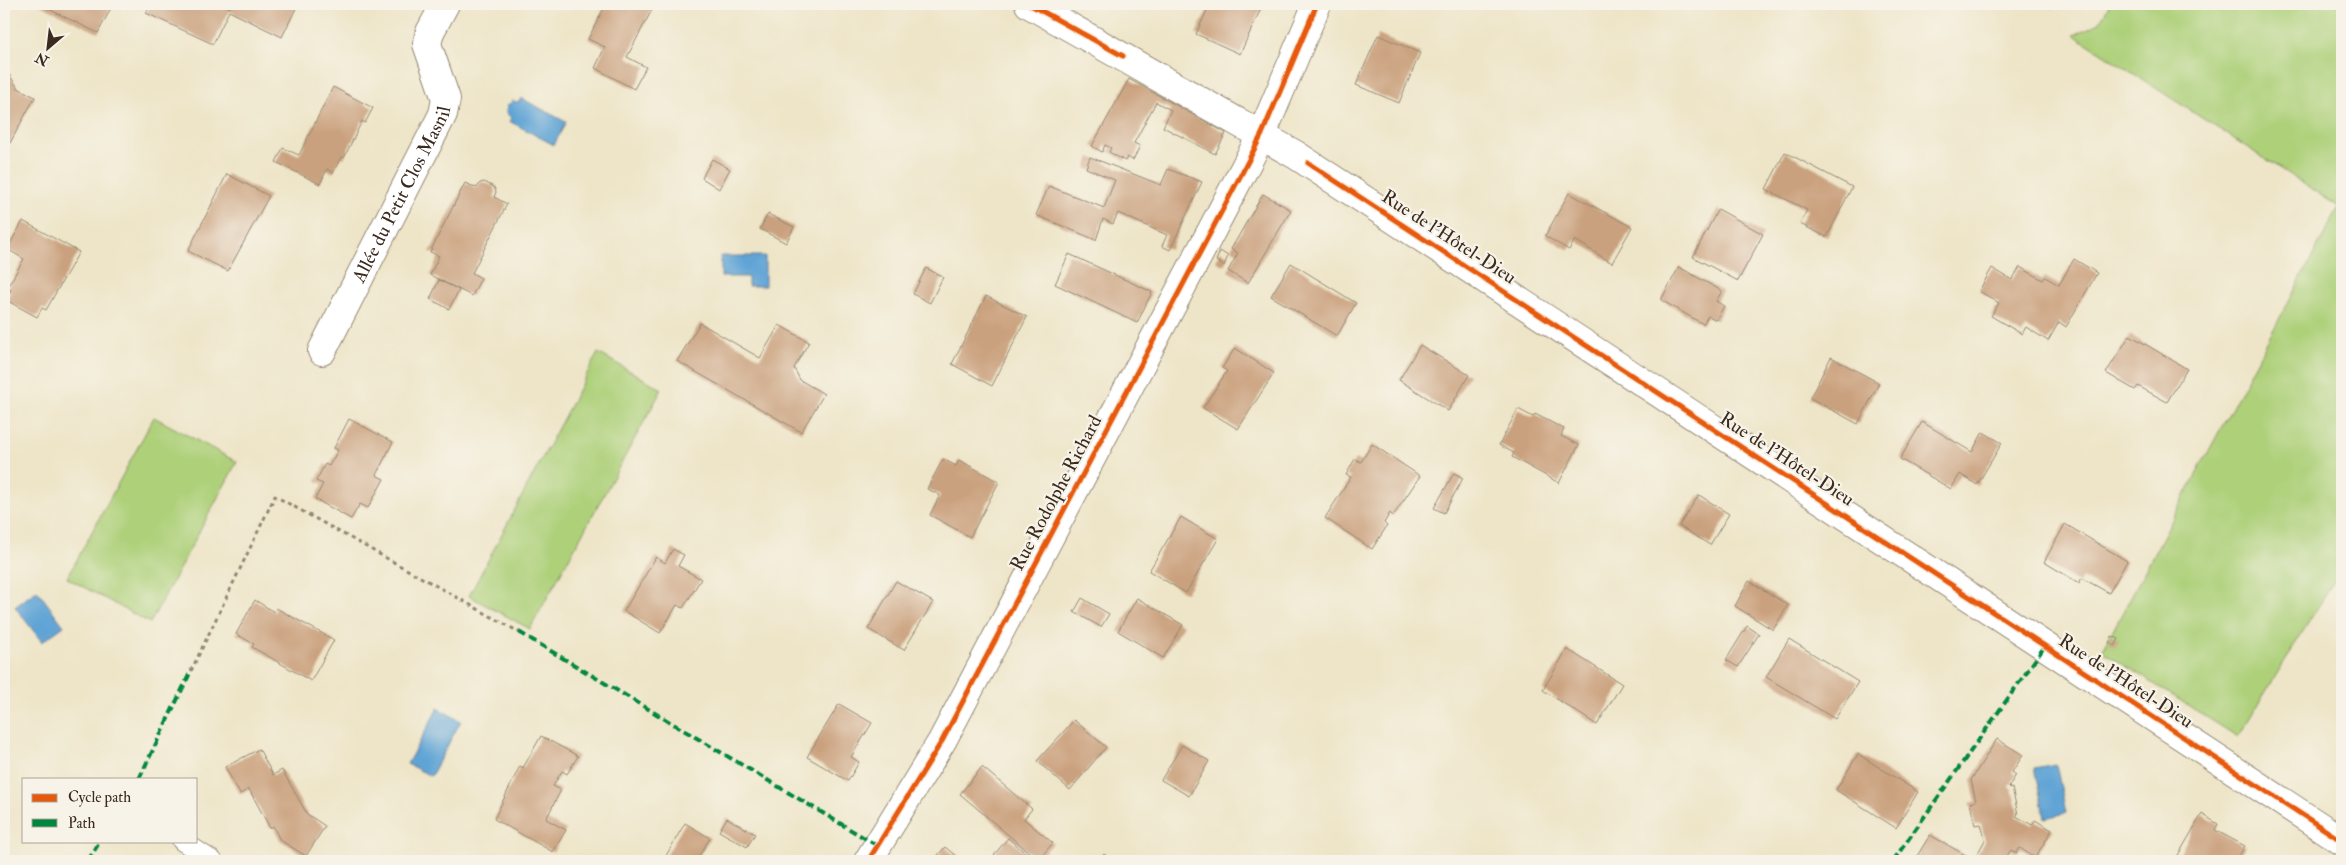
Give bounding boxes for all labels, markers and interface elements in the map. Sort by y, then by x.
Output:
north arrow [22,22,72,72]
text: N [32,48,53,70]
street label: Allée du Petit Clos Masnil [346,104,456,288]
street label: Rue de l'Hôtel-Dieu [1377,184,1521,290]
street label: Rue de l'Hôtel-Dieu [1715,406,1859,512]
street label: Rue Rodolphe Richard [1005,411,1108,575]
street label: Rue de l'Hôtel-Dieu [2054,628,2198,734]
legend [22,778,198,842]
text: Cycle path [68,788,131,808]
text: Path [68,814,95,833]

